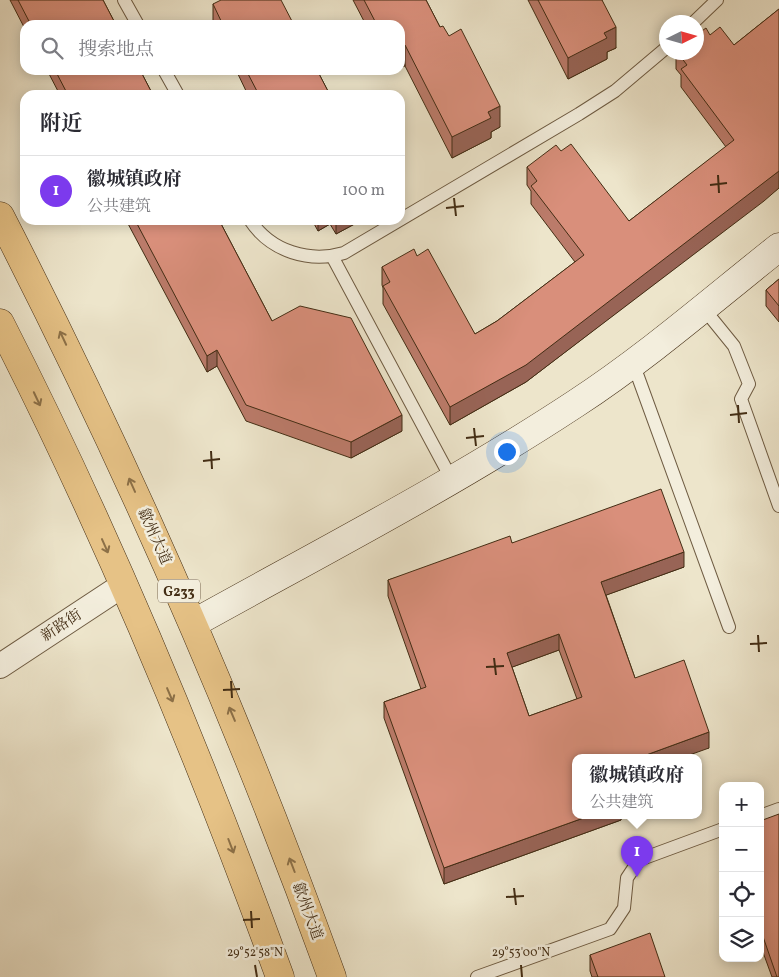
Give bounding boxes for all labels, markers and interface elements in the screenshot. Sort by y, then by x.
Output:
north arrow [659,15,704,60]
search box [20,20,405,75]
icon: search [38,34,66,62]
text: 搜索地点 [78,37,154,63]
text: 附近 [40,110,82,139]
text: 徽城镇政府 [87,167,182,193]
text: 1 [53,180,59,202]
text: 100 m [342,180,385,202]
text: 公共建筑 [87,196,151,218]
one-way arrow [57,331,67,346]
one-way arrow [32,391,42,406]
your location [494,439,520,465]
one-way arrow [127,478,137,493]
street label: 歙州大道 [132,505,175,568]
one-way arrow [101,538,111,553]
road number: G233 [158,580,200,602]
street label: 新路街 [37,605,86,647]
one-way arrow [166,687,176,702]
one-way arrow [227,707,236,722]
popup [572,754,702,819]
text: 徽城镇政府 [589,763,685,789]
map controls [719,782,764,962]
button: + [719,782,764,827]
text: 公共建筑 [589,792,654,814]
button: − [719,827,764,872]
pin: 1 [621,836,653,877]
one-way arrow [227,837,236,853]
one-way arrow [287,858,296,874]
button: locate [719,872,764,917]
street label: 歙州大道 [286,880,327,943]
button: layers [719,917,764,962]
text: 29°52'58"N [227,945,283,961]
text: 29°53'00"N [492,945,550,961]

